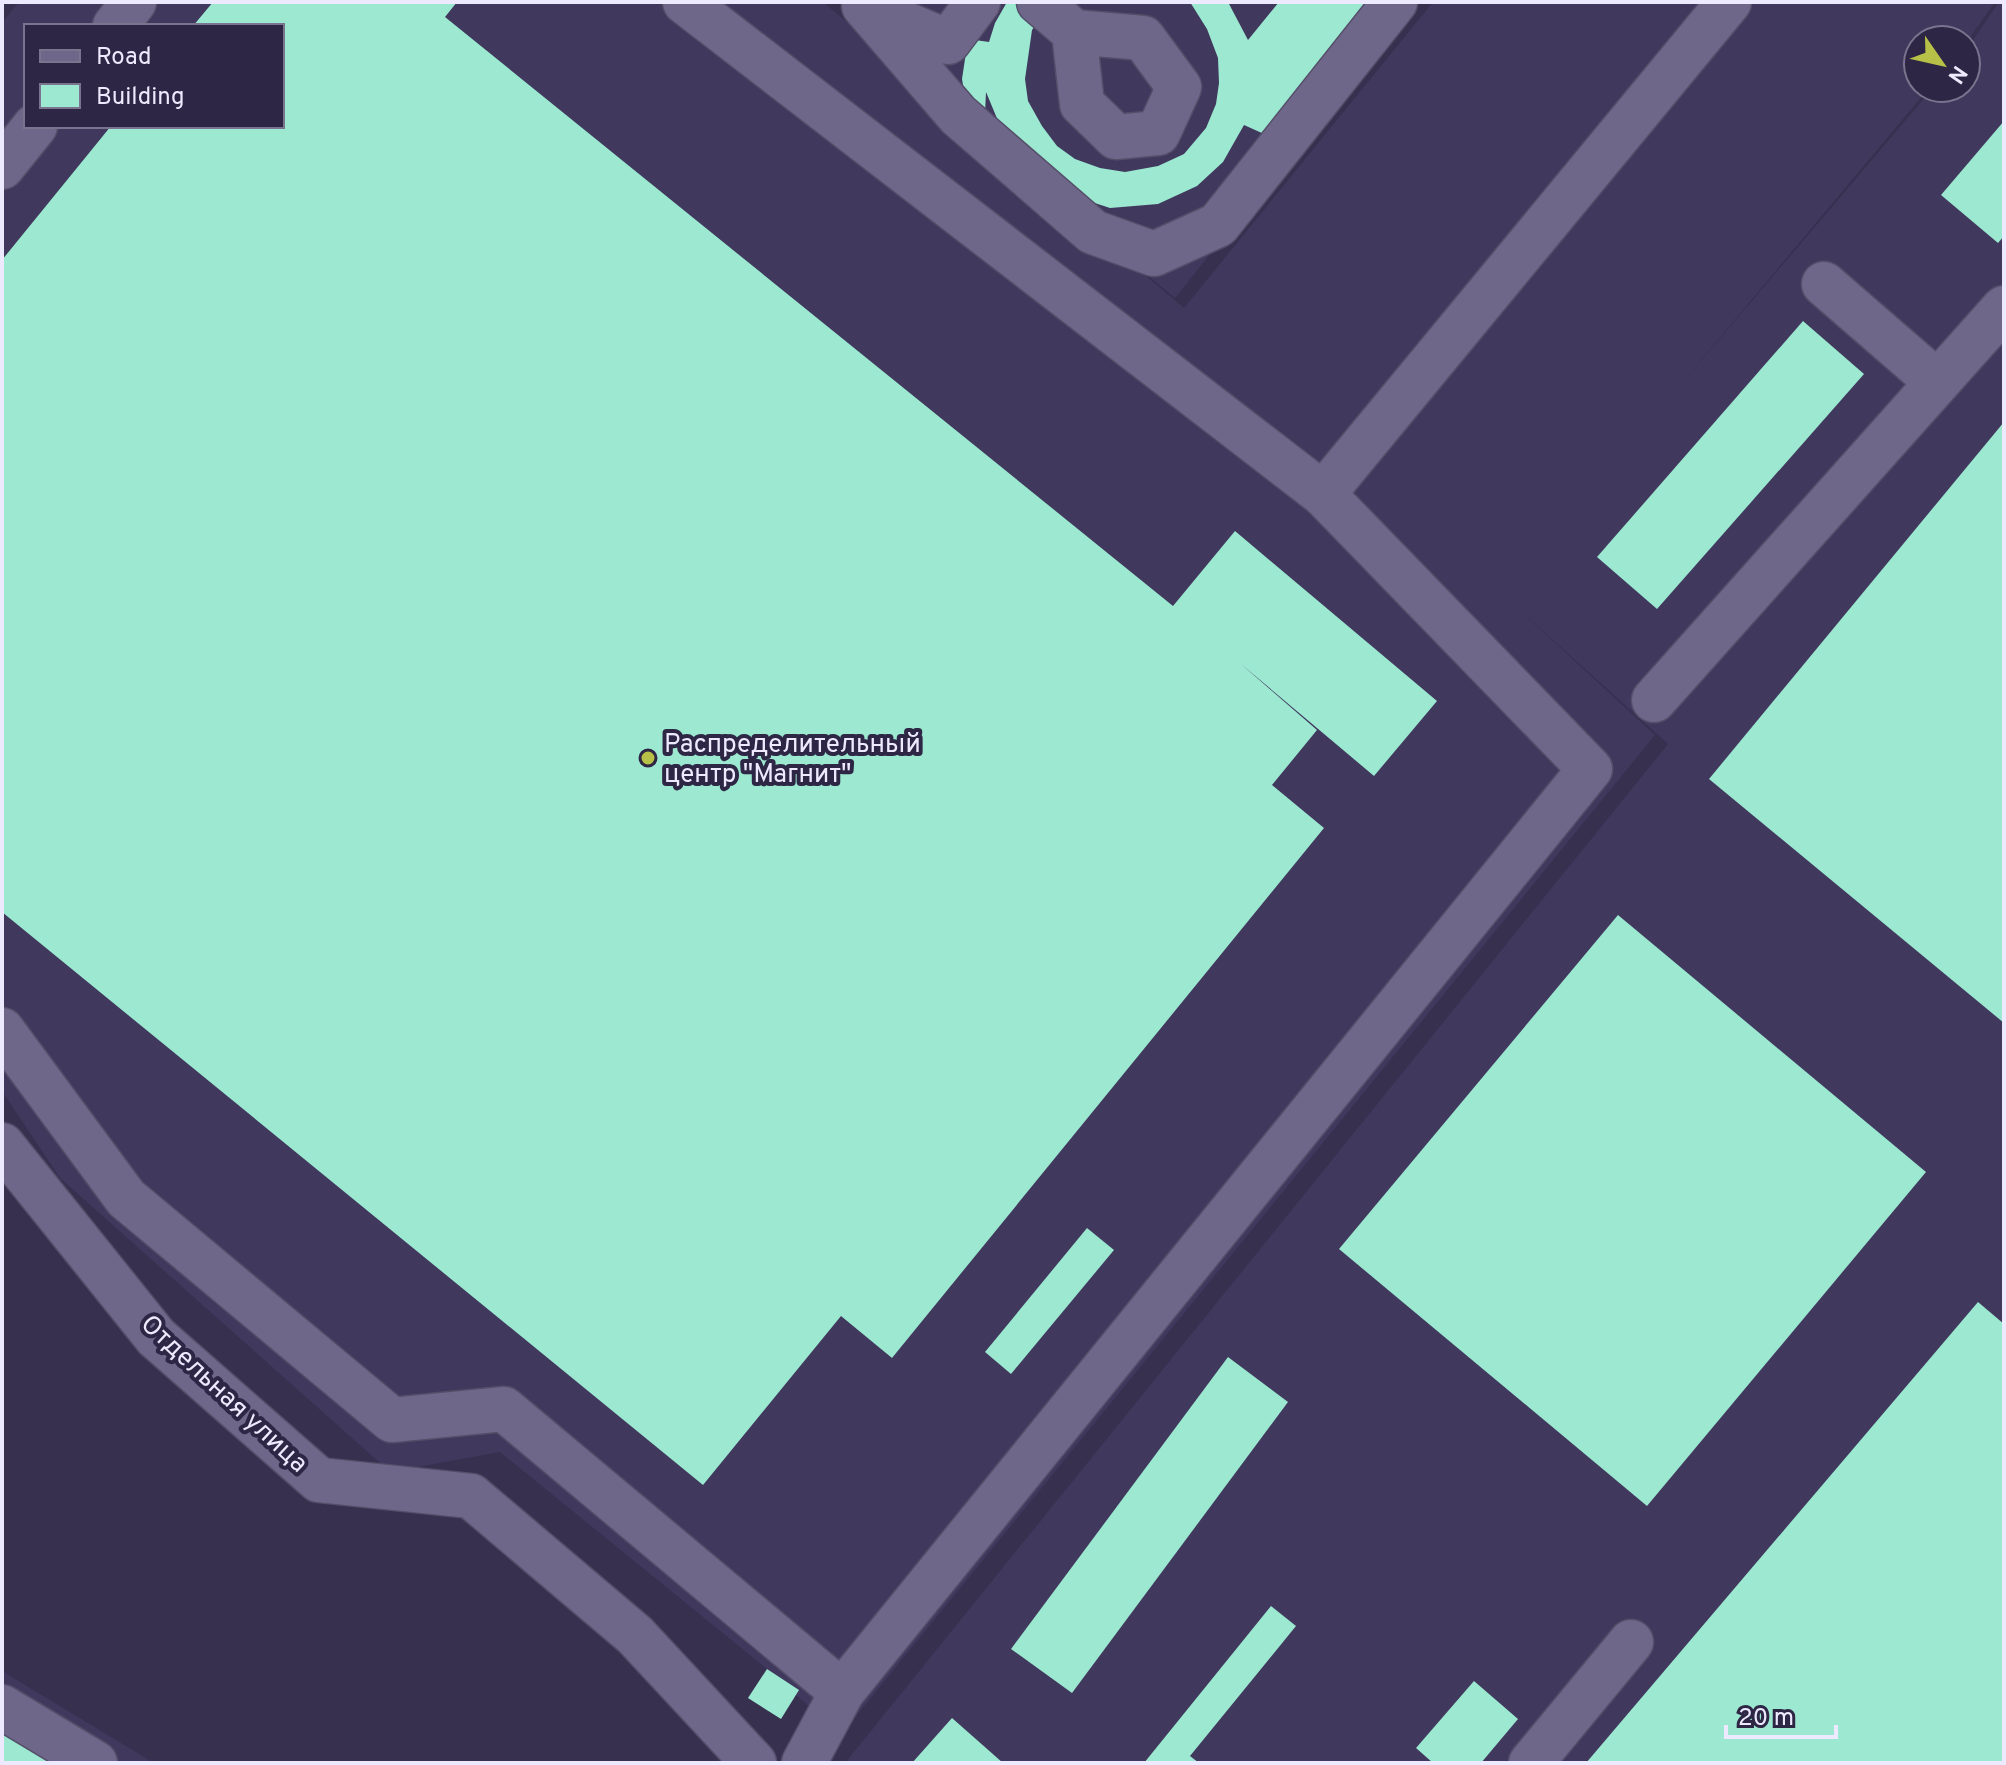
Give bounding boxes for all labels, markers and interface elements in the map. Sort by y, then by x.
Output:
legend [24,24,284,128]
north arrow [1902,24,1982,104]
text: Road [96,43,152,73]
text: N [1941,60,1972,88]
text: Building [96,83,185,113]
place label: Распределительный центр "Магнит" [664,729,921,792]
marker: Распределительный центр "Магнит" [639,749,657,767]
street label: Отдельная улица [133,1309,314,1481]
scale bar [1726,1689,1836,1739]
text: 20 m [1738,1704,1794,1734]

